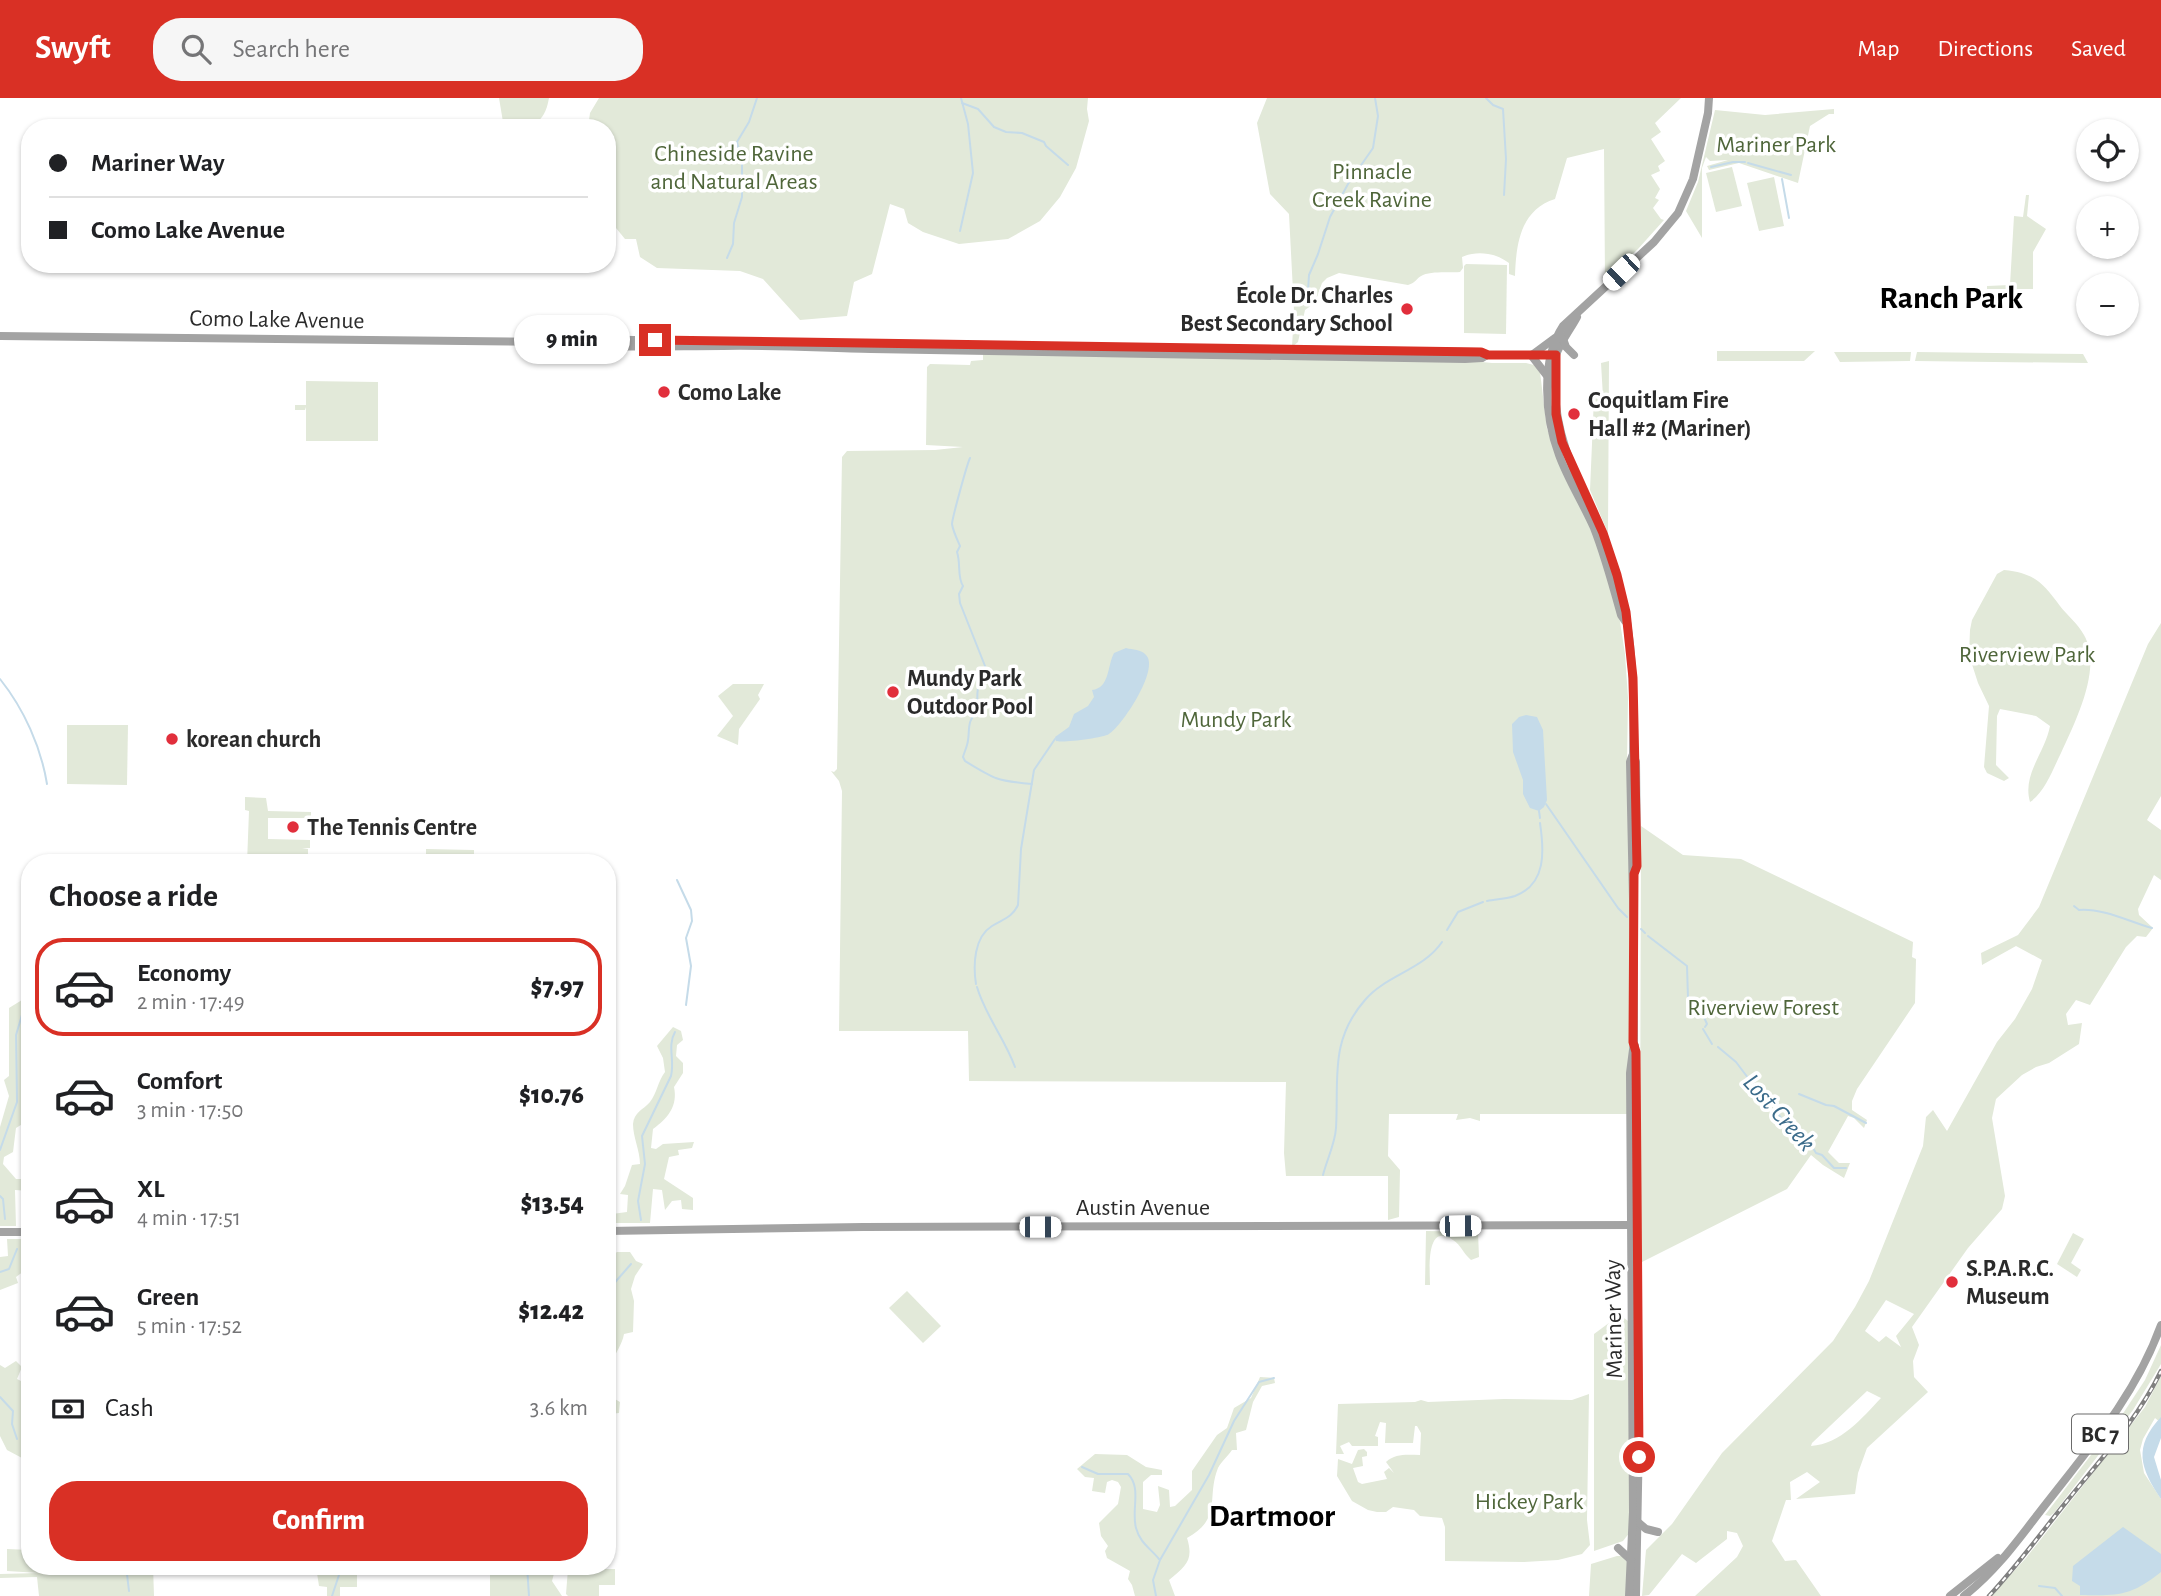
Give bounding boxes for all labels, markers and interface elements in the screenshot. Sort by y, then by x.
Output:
search box [153,18,643,81]
icon: search [177,30,215,68]
text: Swyft [35,32,111,65]
text: Search here [233,36,350,62]
text: Map [1857,37,1899,61]
text: Directions [1937,37,2033,61]
text: Saved [2071,37,2126,61]
map controls [2076,119,2139,336]
button: locate [2076,119,2139,182]
park label: Mariner Park [1716,133,1836,157]
park label: Chineside Ravine and Natural Areas [650,142,818,194]
text: Mariner Way [91,150,225,176]
park label: Pinnacle Creek Ravine [1312,160,1432,212]
button: + [2076,196,2139,259]
text: Como Lake Avenue [91,217,285,243]
car [1599,250,1644,294]
button: − [2076,273,2139,336]
place label: École Dr. Charles Best Secondary School [1180,280,1393,336]
district label: Ranch Park [1879,282,2023,314]
marker: École Dr. Charles Best Secondary School [1399,301,1415,317]
street label: Como Lake Avenue [189,306,365,334]
callout: 9 min [515,316,630,364]
route end [639,324,671,356]
text: 9 min [546,328,598,351]
place label: Como Lake [678,381,781,405]
marker: Como Lake [656,384,672,400]
place label: Coquitlam Fire Hall #2 (Mariner) [1588,389,1752,441]
marker: Coquitlam Fire Hall #2 (Mariner) [1566,406,1582,422]
park label: Riverview Park [1959,643,2095,667]
place label: Mundy Park Outdoor Pool [907,667,1034,719]
marker: Mundy Park Outdoor Pool [885,684,901,700]
park label: Mundy Park [1181,708,1291,732]
place label: korean church [186,728,321,752]
marker: korean church [164,731,180,747]
place label: The Tennis Centre [307,816,477,840]
marker: The Tennis Centre [285,819,301,835]
text: Choose a ride [49,880,218,912]
icon: car [53,956,116,1019]
text: Economy [137,960,231,986]
text: $7.97 [531,974,584,1000]
text: 2 min · 17:49 [137,991,245,1014]
park label: Riverview Forest [1687,996,1839,1020]
icon: car [53,1064,116,1127]
text: Comfort [137,1068,222,1094]
water label: Lost Creek [1738,1069,1820,1156]
text: $10.76 [519,1082,584,1108]
text: 3 min · 17:50 [137,1099,244,1122]
icon: car [53,1172,116,1235]
text: XL [137,1176,164,1202]
text: $13.54 [520,1190,584,1216]
street label: Austin Avenue [1076,1196,1210,1220]
text: 4 min · 17:51 [137,1207,241,1230]
car [1439,1215,1482,1237]
car [1020,1217,1062,1238]
place label: S.P.A.R.C. Museum [1966,1257,2054,1309]
street label: Mariner Way [1601,1259,1627,1379]
marker: S.P.A.R.C. Museum [1944,1274,1960,1290]
icon: car [53,1280,116,1343]
text: Green [137,1284,199,1310]
text: $12.42 [518,1298,584,1324]
text: 5 min · 17:52 [137,1315,242,1338]
icon: cash [49,1390,87,1428]
text: Cash [105,1395,154,1421]
text: 3.6 km [530,1397,588,1420]
road number: BC 7 [2072,1414,2128,1454]
route start [1623,1441,1655,1473]
button: Confirm [49,1481,588,1561]
park label: Hickey Park [1475,1490,1583,1514]
district label: Dartmoor [1209,1500,1335,1532]

